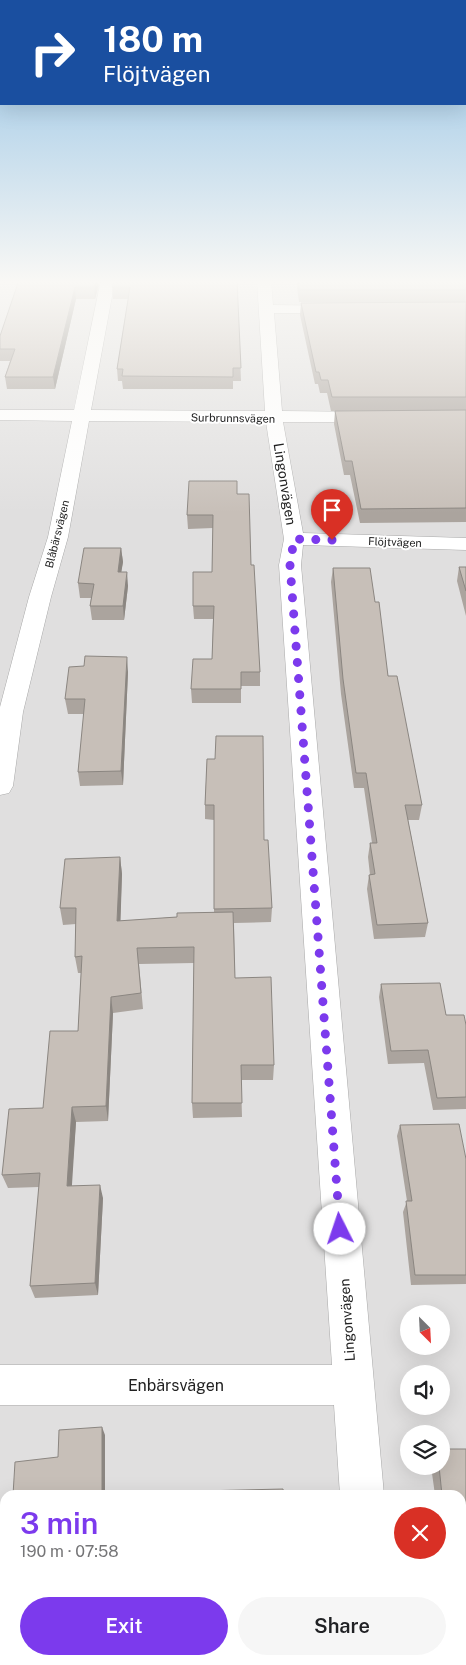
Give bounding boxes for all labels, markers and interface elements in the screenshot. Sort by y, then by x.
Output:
text: 180 m [103,19,203,60]
icon: right [20,20,85,85]
text: Flöjtvägen [103,61,210,87]
street label: Surbrunnsvägen [191,411,275,425]
street label: Lingonvägen [271,442,299,526]
pin [311,489,353,540]
icon: arrive [318,496,346,524]
street label: Blåbärsvägen [43,499,71,569]
street label: Flöjtvägen [368,535,422,549]
position arrow [313,1202,365,1254]
street label: Lingonvägen [336,1278,358,1362]
north arrow [400,1305,450,1355]
map controls [400,1305,450,1475]
button: sound [400,1365,450,1415]
street label: Enbärsvägen [128,1376,224,1395]
button: layers [400,1425,450,1475]
text: 3 min [20,1505,98,1541]
button: close [394,1507,446,1559]
text: 190 m · 07:58 [20,1542,119,1561]
button: Exit [20,1597,228,1655]
button: Share [238,1597,446,1655]

